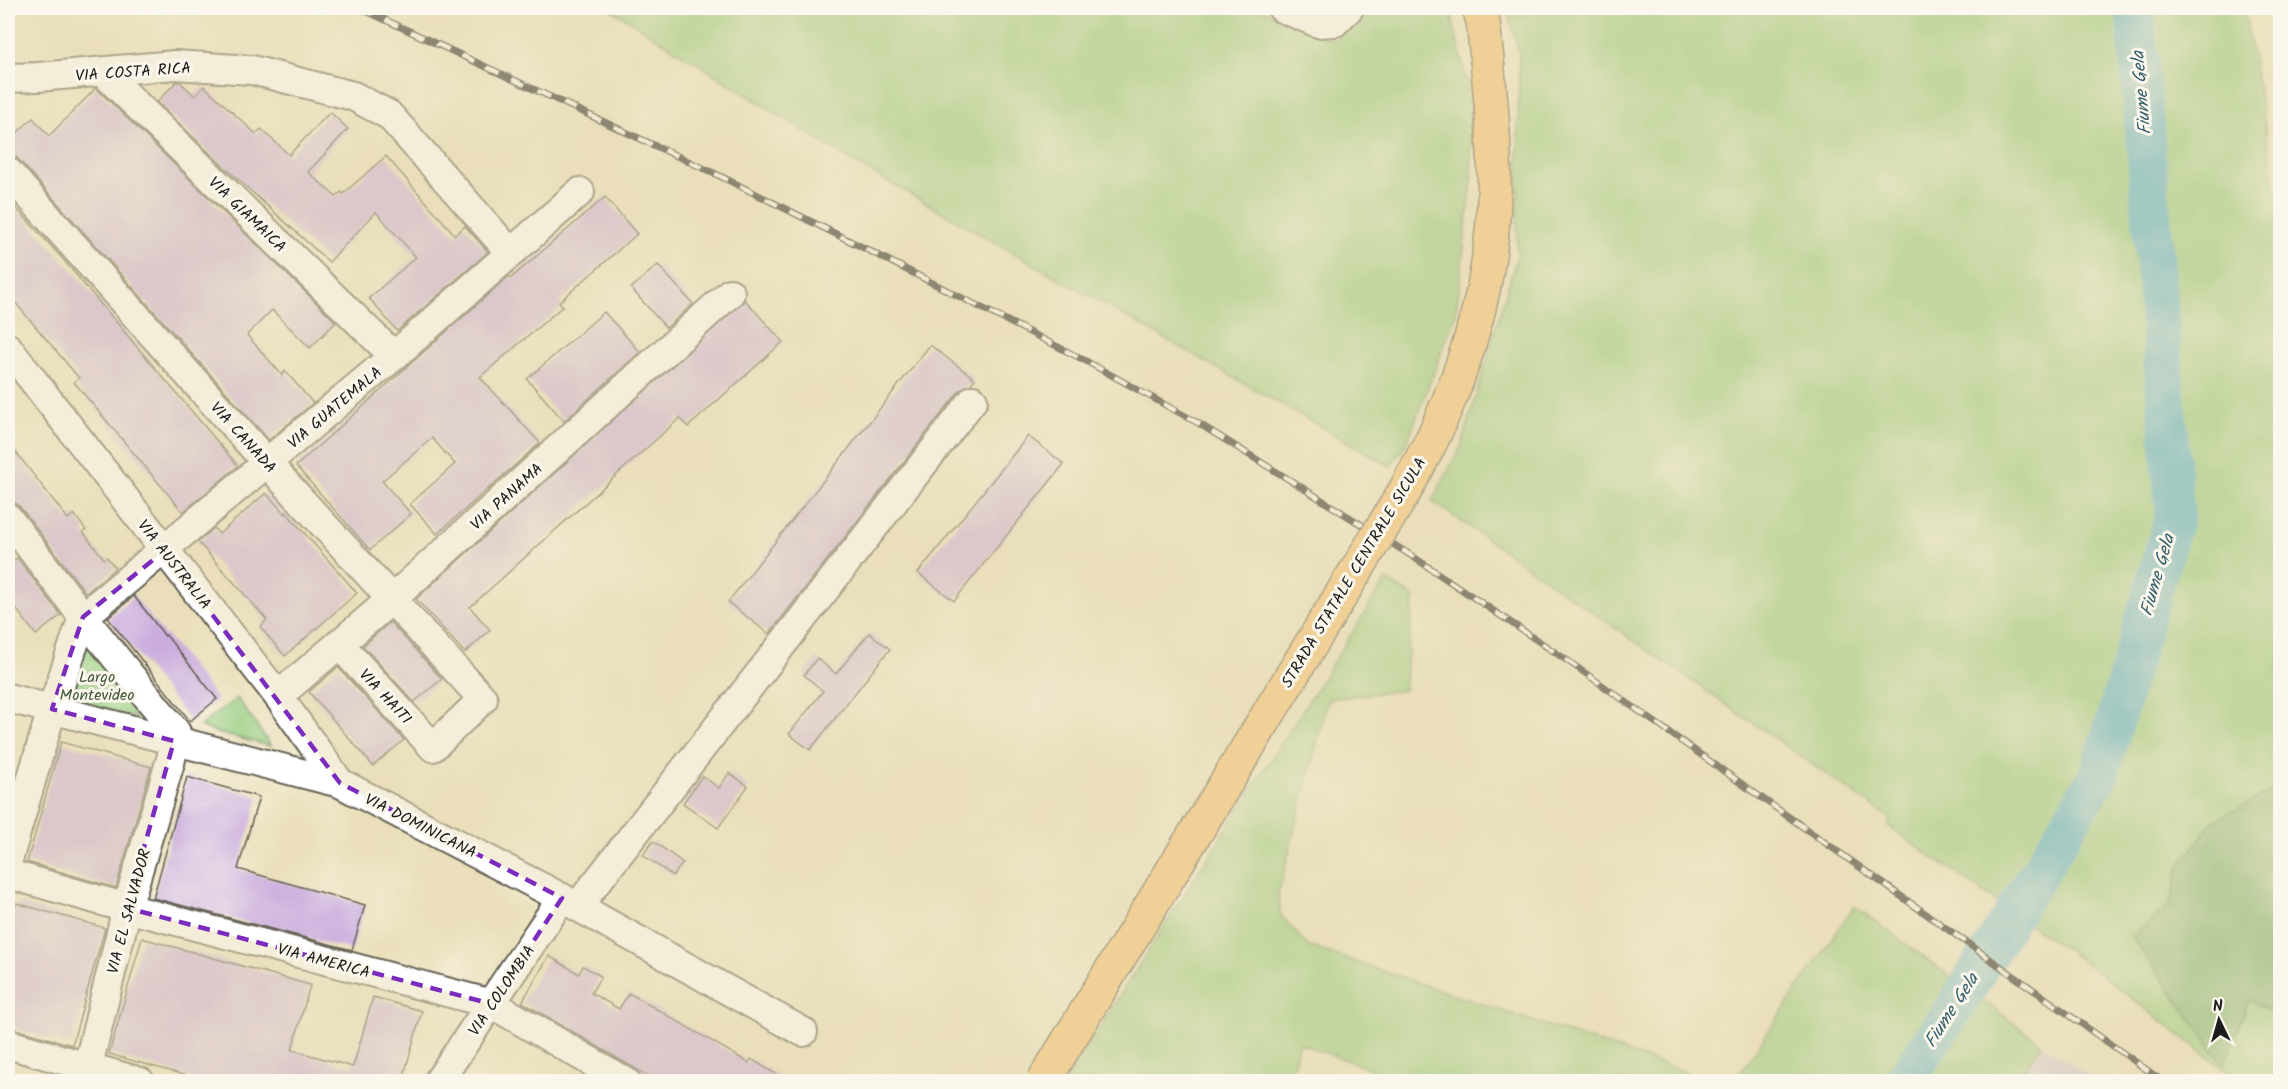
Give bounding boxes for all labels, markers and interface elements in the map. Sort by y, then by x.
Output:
water label: Fiume Gela [2124,48,2161,136]
street label: VIA COSTA RICA [74,56,192,89]
street label: VIA GIAMAICA [202,171,292,259]
street label: VIA GUATEMALA [282,361,388,455]
street label: VIA CANADA [204,396,282,480]
street label: STRADA STATALE CENTRALE SICULA [1275,452,1433,693]
street label: VIA PANAMA [465,457,549,537]
street label: VIA AUSTRALIA [131,514,217,616]
water label: Fiume Gela [2133,530,2184,620]
street label: VIA HAITI [352,663,417,731]
park label: Largo Montevideo [60,665,134,708]
street label: VIA DOMINICANA [360,787,481,866]
street label: VIA EL SALVADOR [101,846,158,977]
street label: VIA AMERICA [275,937,373,986]
street label: VIA COLOMBIA [463,940,542,1041]
water label: Fiume Gela [1917,966,1988,1054]
north arrow [2189,990,2249,1050]
text: N [2212,994,2224,1019]

